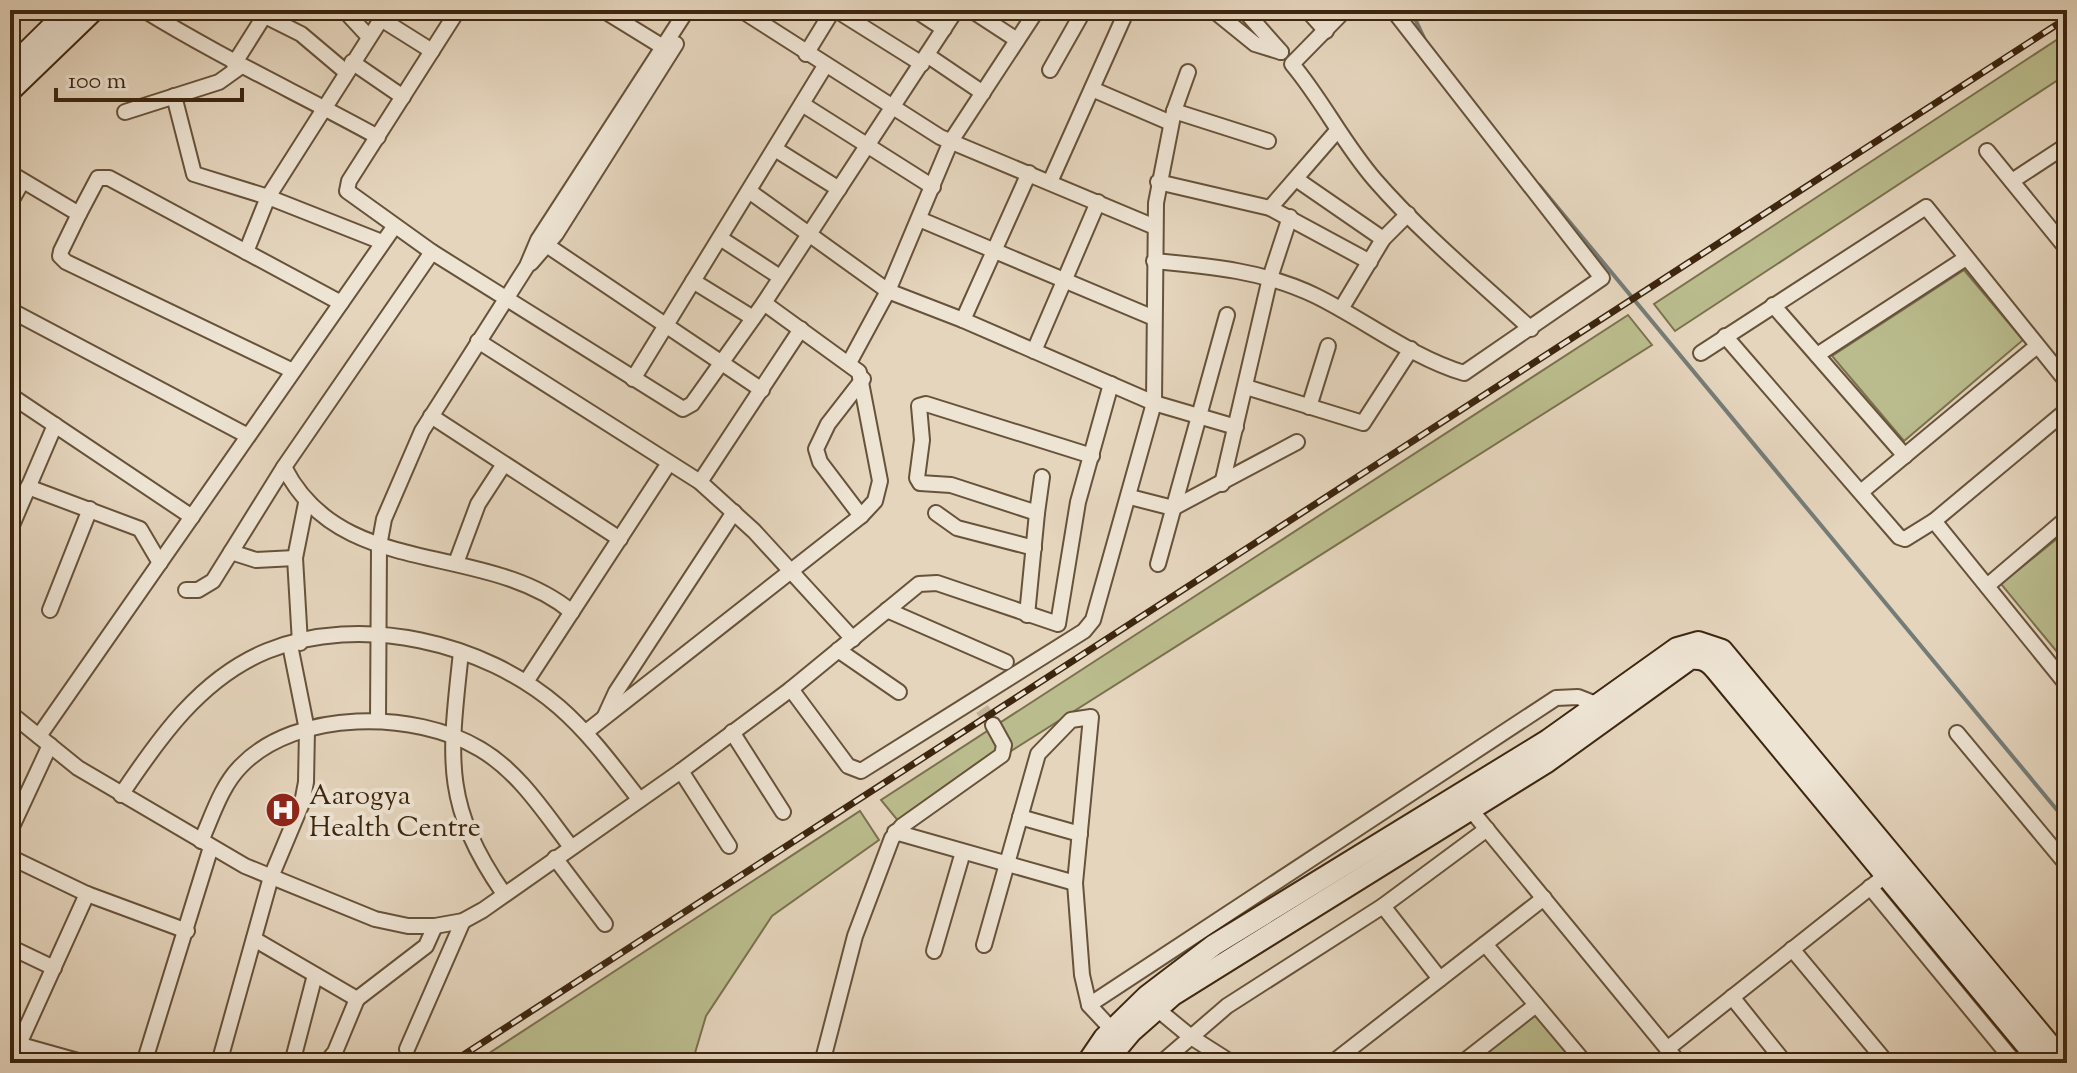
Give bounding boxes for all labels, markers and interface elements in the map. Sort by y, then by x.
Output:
scale bar [56,52,242,102]
text: 100 m [68,65,126,99]
place label: Aarogya Health Centre [309,777,481,849]
hospital icon: Aarogya Health Centre [264,791,302,829]

